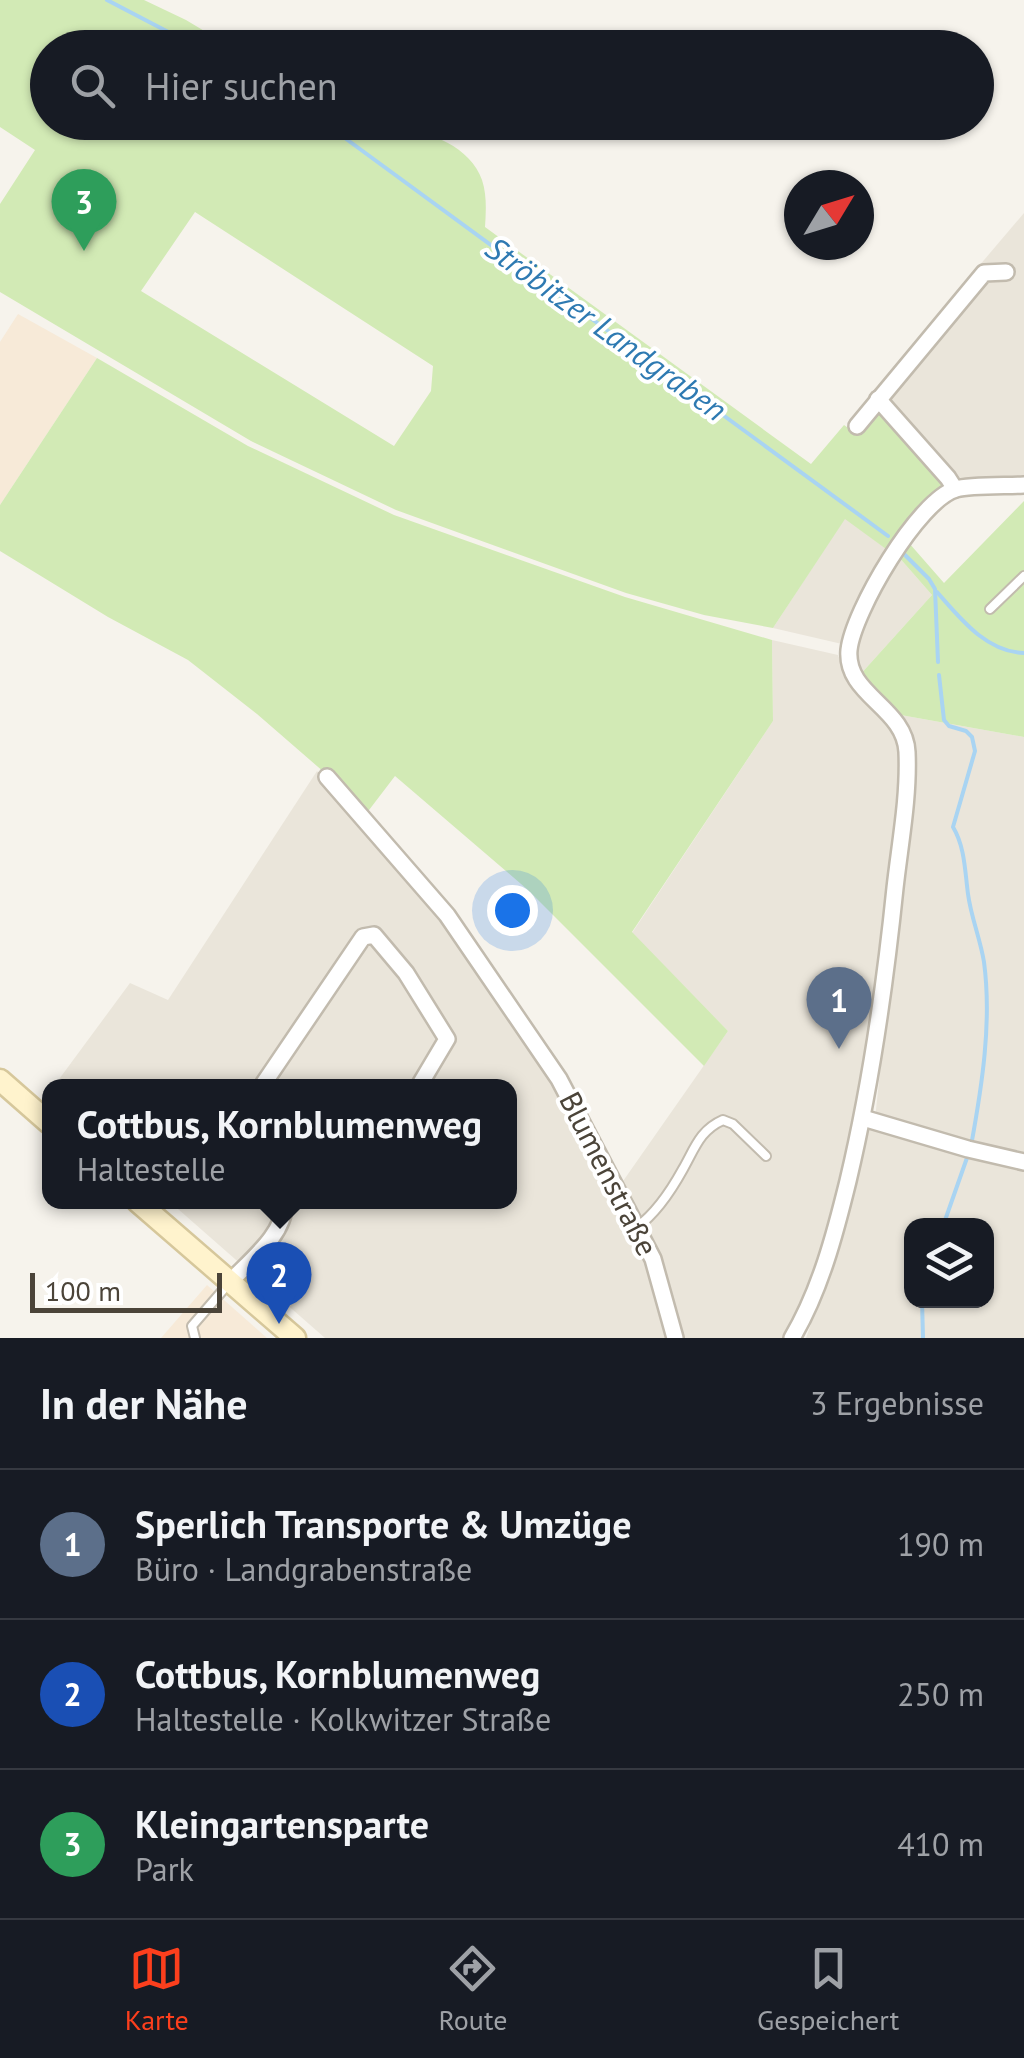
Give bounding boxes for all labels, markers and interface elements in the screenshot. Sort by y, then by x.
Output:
search box [30,30,994,140]
icon: search [65,58,120,113]
text: Hier suchen [145,61,338,110]
pin: 3 [52,168,116,251]
north arrow [784,170,874,260]
water label: Ströbitzer Landgraben [478,226,736,430]
your location [487,885,538,936]
pin: 1 [806,966,872,1049]
popup [42,1079,517,1209]
street label: Blumenstraße [551,1085,667,1262]
text: Cottbus, Kornblumenweg [77,1099,482,1148]
text: Haltestelle [77,1148,226,1190]
map controls [904,1218,994,1308]
button: layers [904,1218,994,1308]
pin: 2 [246,1242,312,1324]
scale bar [30,1268,222,1312]
text: 100 m [45,1272,121,1309]
text: In der Nähe [40,1376,247,1431]
text: 3 Ergebnisse [810,1382,984,1424]
text: Sperlich Transporte & Umzüge [135,1499,632,1548]
text: 1 [63,1523,82,1565]
text: 190 m [897,1523,984,1565]
text: Büro · Landgrabenstraße [135,1548,472,1590]
text: Cottbus, Kornblumenweg [135,1649,540,1698]
text: 2 [63,1673,82,1715]
text: 250 m [897,1673,984,1715]
text: Haltestelle · Kolkwitzer Straße [135,1698,551,1740]
text: Kleingartensparte [135,1799,429,1848]
text: 3 [63,1823,82,1865]
text: 410 m [897,1823,984,1865]
text: Park [135,1848,194,1890]
tab: Karte [125,1941,189,2038]
tab: Route [439,1941,507,2038]
tab: Gespeichert [757,1941,899,2038]

